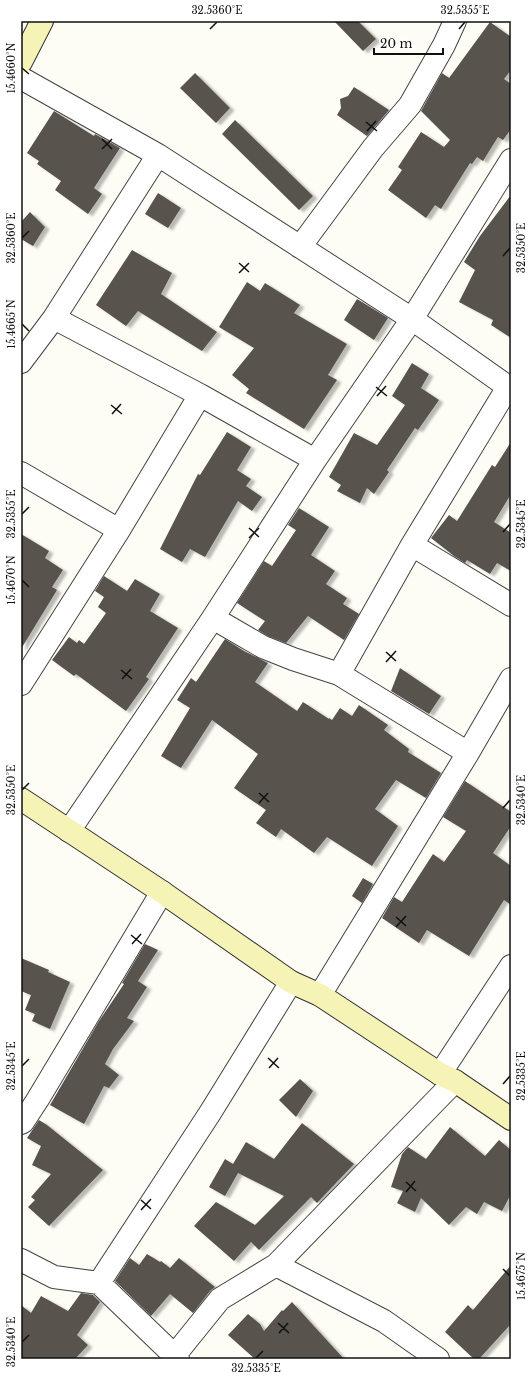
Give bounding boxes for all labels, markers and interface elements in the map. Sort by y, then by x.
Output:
text: 32.5360°E [191,4,243,17]
text: 32.5355°E [441,4,489,17]
scale bar [374,30,443,56]
text: 20 m [380,36,412,51]
text: 15.4660°N [5,42,18,94]
text: 32.5360°E [5,212,18,264]
text: 32.5350°E [515,223,528,273]
text: 15.4665°N [5,299,18,349]
text: 32.5355°E [5,490,18,538]
text: 32.5345°E [515,499,528,549]
text: 15.4670°N [5,555,18,605]
text: 32.5350°E [5,765,18,815]
text: 32.5340°E [515,775,528,825]
text: 32.5345°E [5,1041,18,1091]
text: 32.5335°E [515,1051,528,1101]
text: 15.4675°N [515,1252,528,1300]
text: 32.5340°E [5,1317,18,1367]
text: 32.5335°E [231,1362,281,1375]

